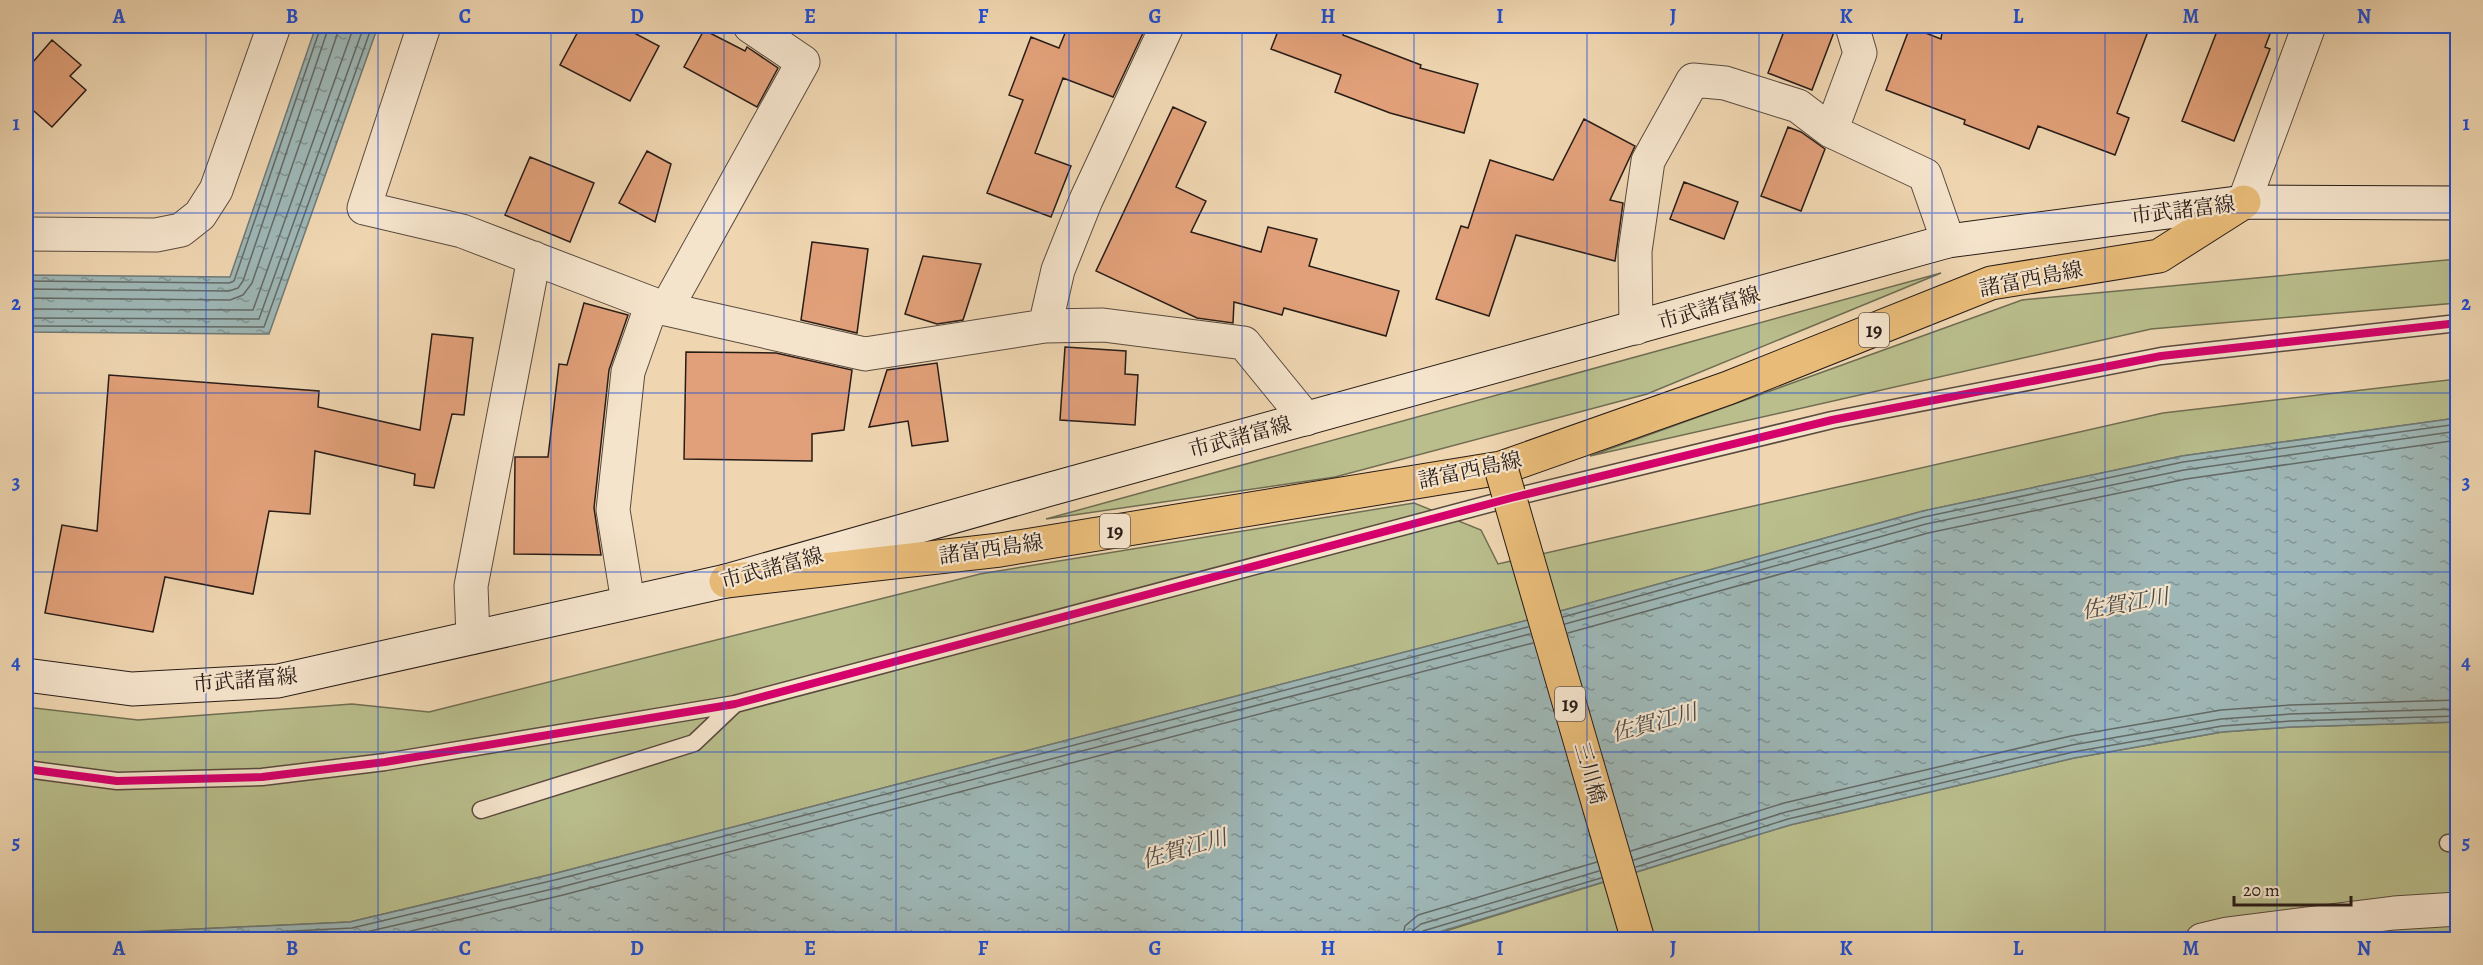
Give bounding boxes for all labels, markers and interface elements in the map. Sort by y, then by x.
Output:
text: A [112,3,126,30]
text: B [286,3,298,30]
text: C [459,3,471,30]
text: D [630,3,644,30]
text: E [804,3,816,30]
text: F [978,3,989,30]
text: G [1148,3,1162,30]
text: H [1321,3,1336,30]
text: I [1496,3,1504,30]
text: J [1670,3,1677,30]
text: K [1839,3,1853,30]
text: L [2013,3,2024,30]
text: M [2183,3,2200,30]
text: N [2357,3,2372,30]
text: 1 [12,110,20,137]
text: 1 [2462,110,2470,137]
street label: 市武諸富線 [2129,190,2237,230]
street label: 諸富西島線 [1977,255,2085,303]
street label: 市武諸富線 [1655,280,1763,336]
text: 2 [11,290,21,317]
text: 2 [2461,290,2471,317]
road number: 19 [1859,313,1889,347]
street label: 市武諸富線 [1186,410,1294,464]
street label: 諸富西島線 [1416,445,1524,495]
text: 3 [12,469,20,496]
text: 3 [2462,469,2470,496]
road number: 19 [1100,514,1130,548]
street label: 諸富西島線 [937,528,1045,570]
street label: 市武諸富線 [718,541,826,595]
water label: 佐賀江川 [2079,581,2173,626]
text: 4 [11,649,21,676]
text: 4 [2461,649,2471,676]
street label: 市武諸富線 [191,661,299,699]
road number: 19 [1555,687,1585,721]
water label: 佐賀江川 [1608,697,1703,749]
street label: 三川橋 [1568,739,1612,807]
water label: 佐賀江川 [1138,822,1233,876]
text: 5 [12,829,20,856]
text: 5 [2462,829,2470,856]
scale bar [2234,869,2351,907]
text: 20 m [2243,878,2280,902]
text: A [112,935,126,962]
text: B [286,935,298,962]
text: C [459,935,471,962]
text: D [630,935,644,962]
text: E [804,935,816,962]
text: F [978,935,989,962]
text: G [1148,935,1162,962]
text: H [1321,935,1336,962]
text: I [1496,935,1504,962]
text: J [1670,935,1677,962]
text: K [1839,935,1853,962]
text: L [2013,935,2024,962]
text: M [2183,935,2200,962]
text: N [2357,935,2372,962]

